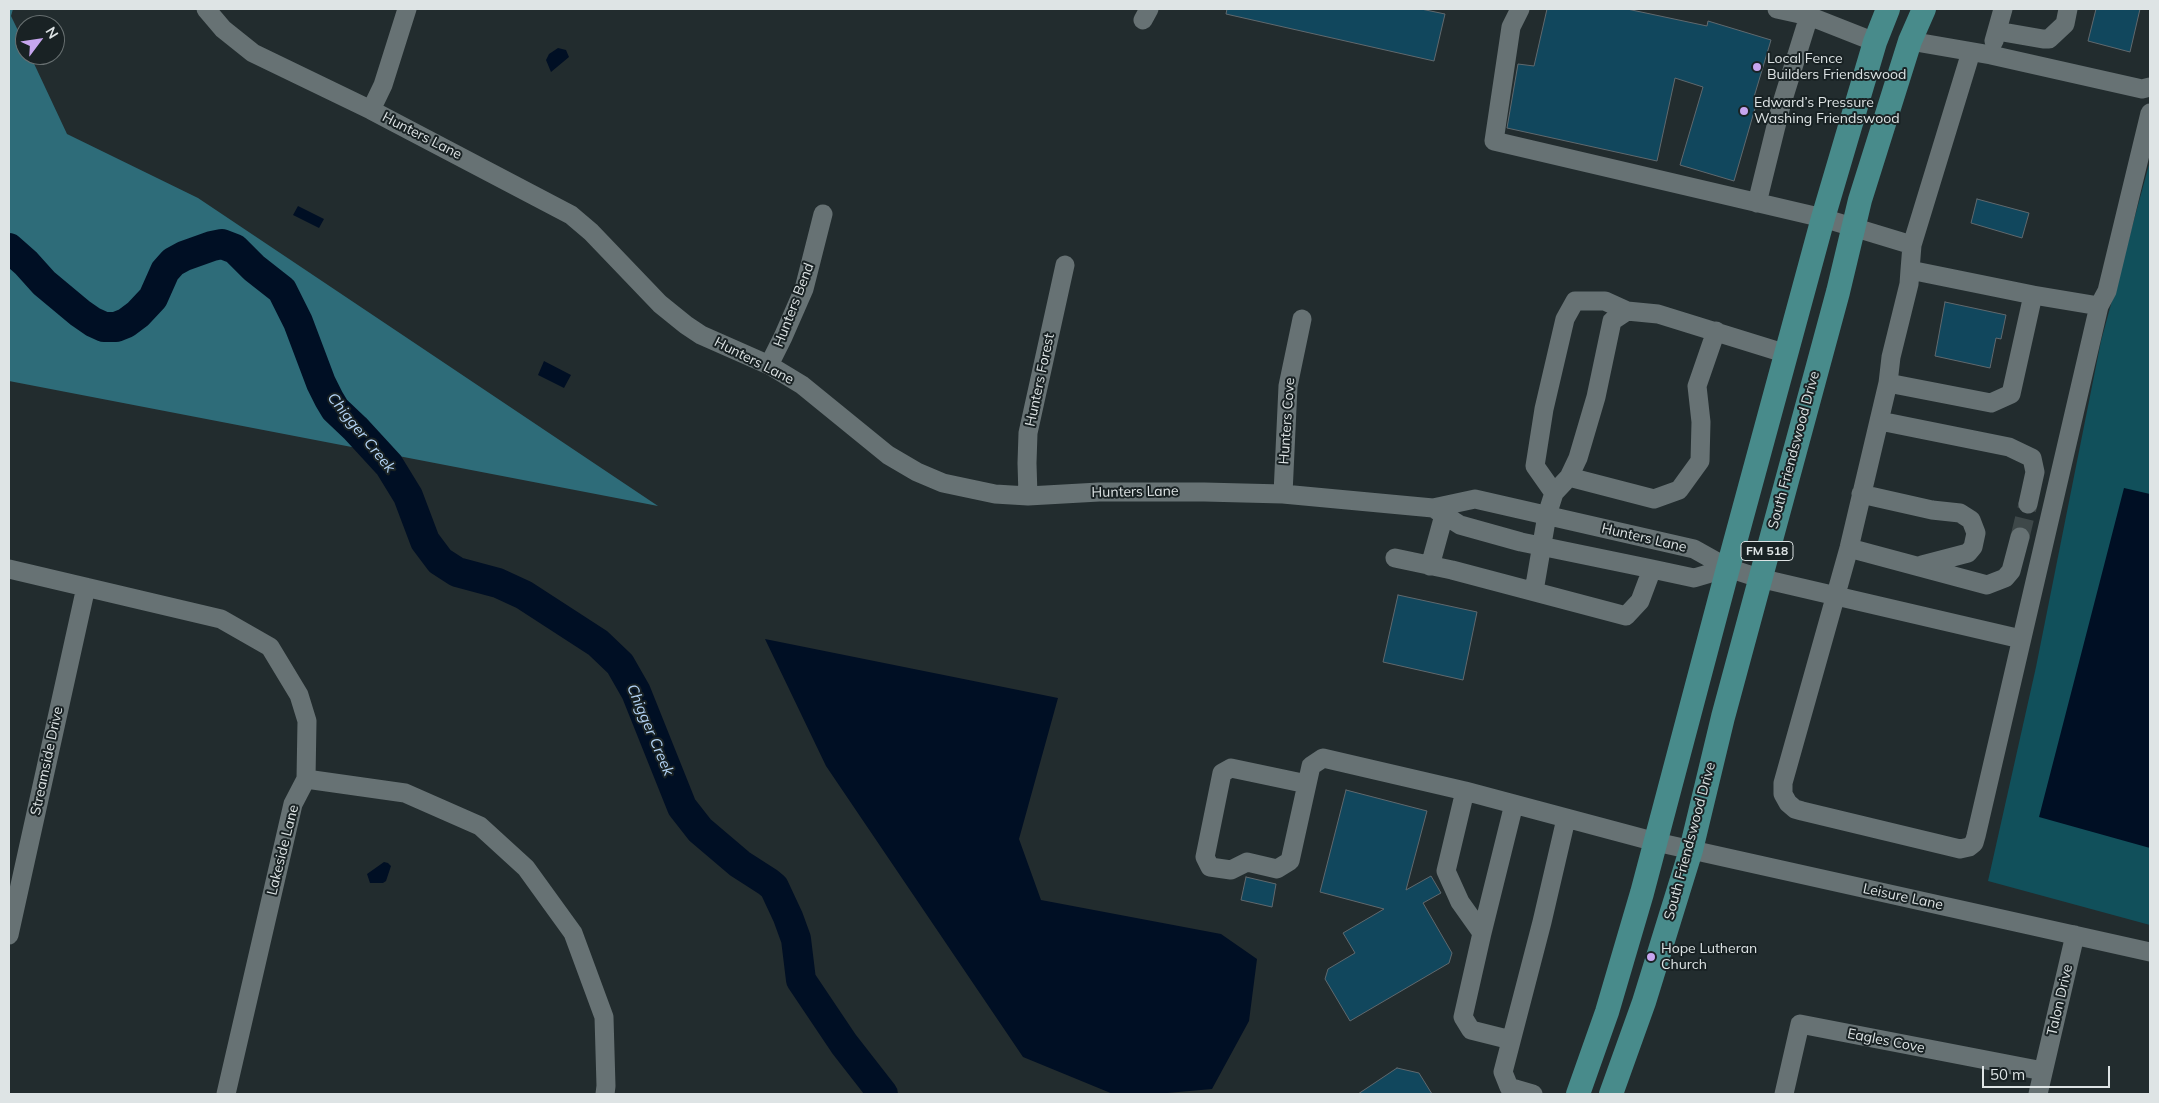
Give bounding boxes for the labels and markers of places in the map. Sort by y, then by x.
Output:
place label: Local Fence Builders Friendswood [1767,51,1907,84]
marker: Local Fence Builders Friendswood [1751,61,1763,73]
place label: Edward’s Pressure Washing Friendswood [1754,95,1900,128]
marker: Edward’s Pressure Washing Friendswood [1738,105,1750,117]
place label: Hope Lutheran Church [1661,941,1757,974]
marker: Hope Lutheran Church [1645,951,1657,963]

